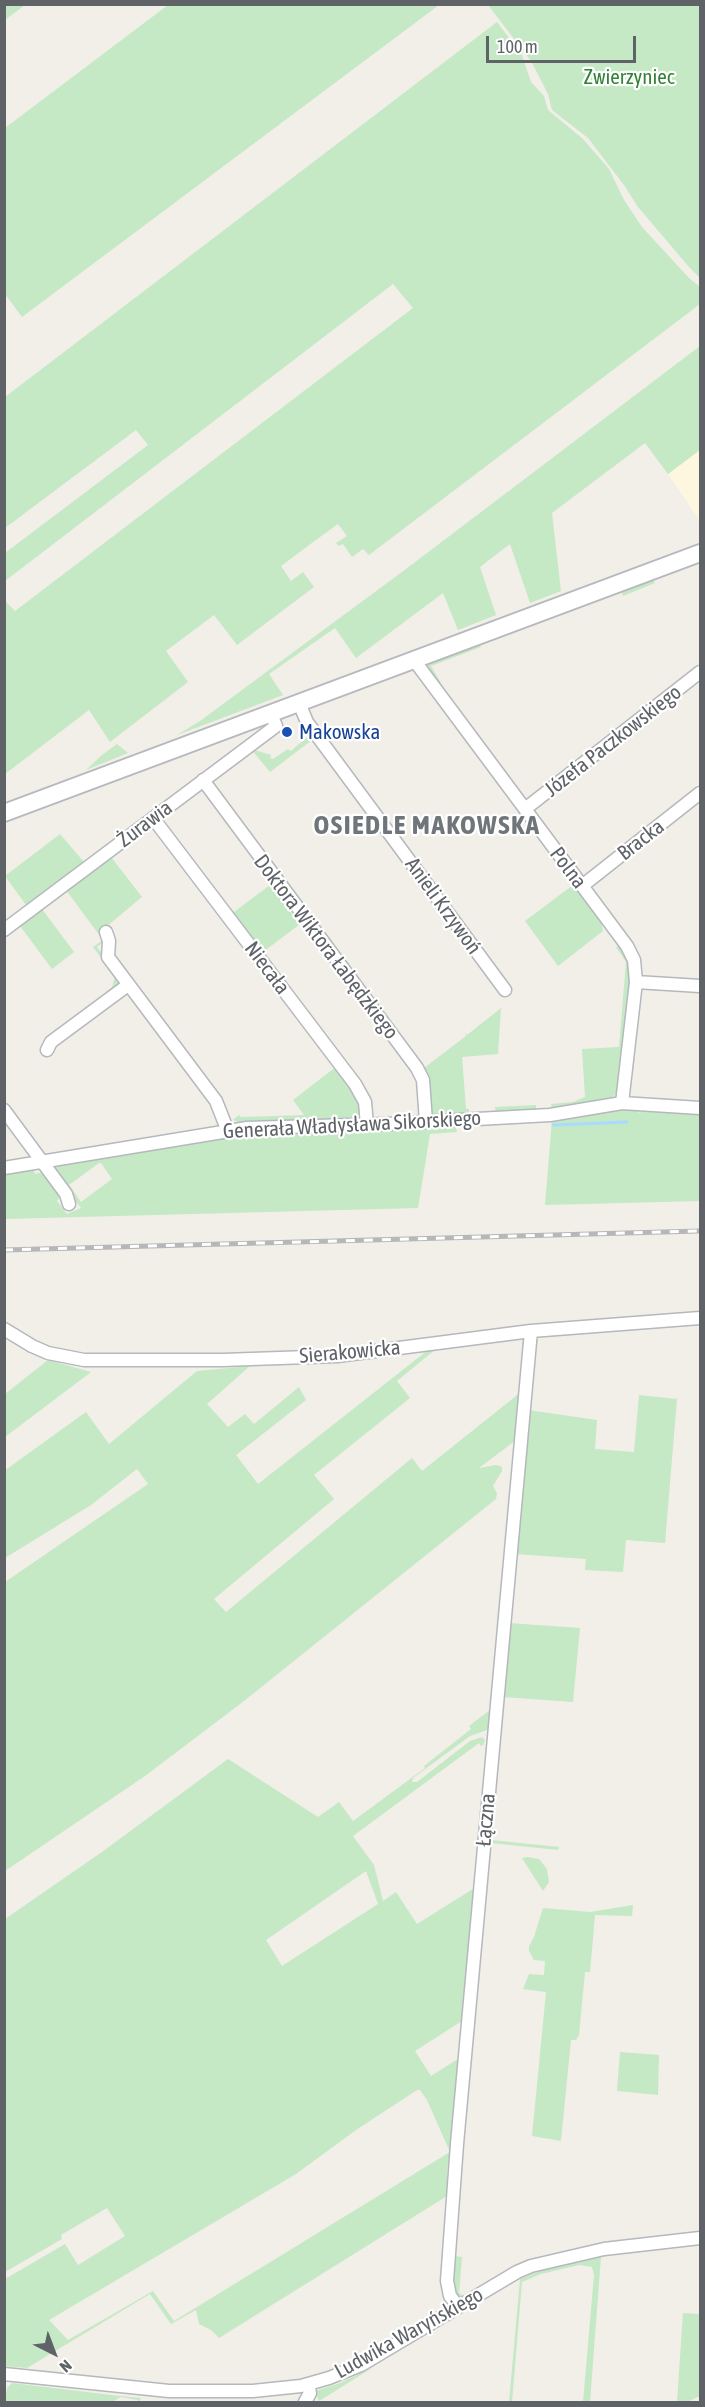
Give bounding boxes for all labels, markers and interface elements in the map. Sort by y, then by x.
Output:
scale bar [489,24,639,62]
text: 100 m [497,36,538,57]
park label: Zwierzyniec [584,64,674,90]
street label: Józefa Paczkowskiego [540,680,686,802]
place label: Makowska [299,719,380,745]
marker: Makowska [280,725,294,739]
street label: Żurawia [113,795,177,853]
district label: OSIEDLE MAKOWSKA [314,809,540,841]
street label: Bracka [613,814,669,866]
street label: Polna [544,842,592,894]
street label: Doktora Wiktora Łabędzkiego [248,850,404,1044]
street label: Anieli Krzywoń [400,853,486,959]
street label: Niecała [239,937,295,999]
street label: Generała Władysława Sikorskiego [222,1106,482,1144]
street label: Sierakowicka [298,1335,402,1369]
street label: Łączna [471,1792,501,1848]
street label: Ludwika Waryńskiego [330,2282,488,2384]
north arrow [24,2323,84,2383]
text: N [57,2357,76,2376]

